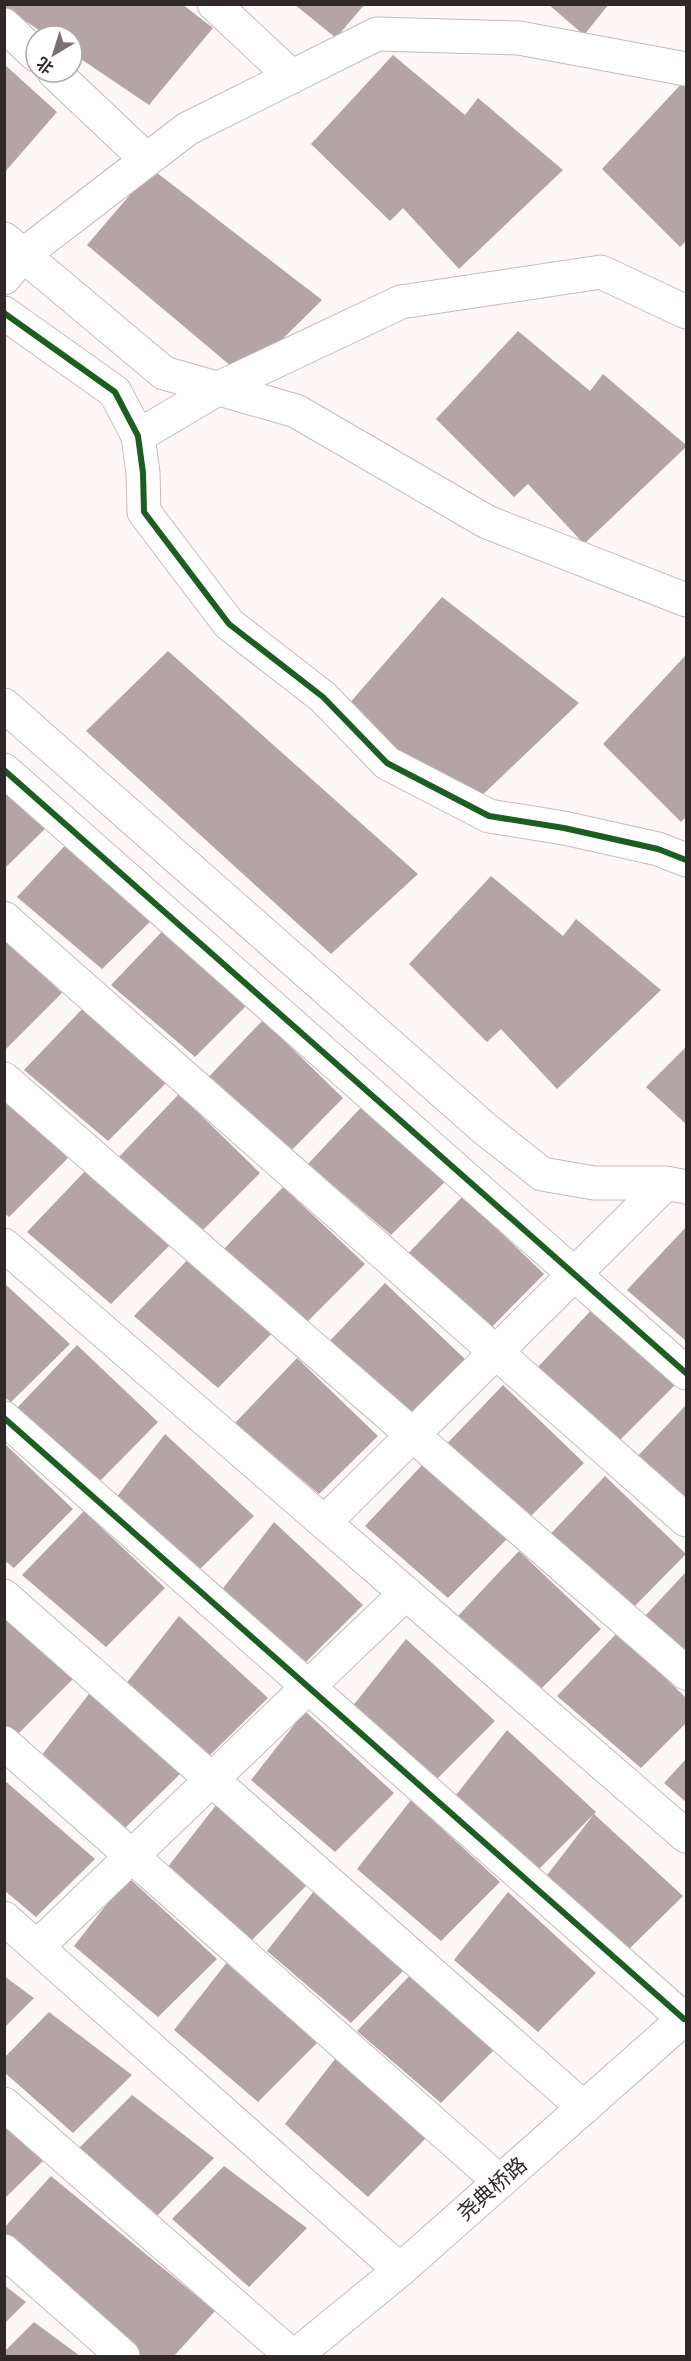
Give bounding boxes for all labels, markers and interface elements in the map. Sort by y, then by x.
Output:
north arrow [24,24,84,84]
text: 北 [33,53,57,78]
street label: 尧典桥路 [452,2152,532,2226]

